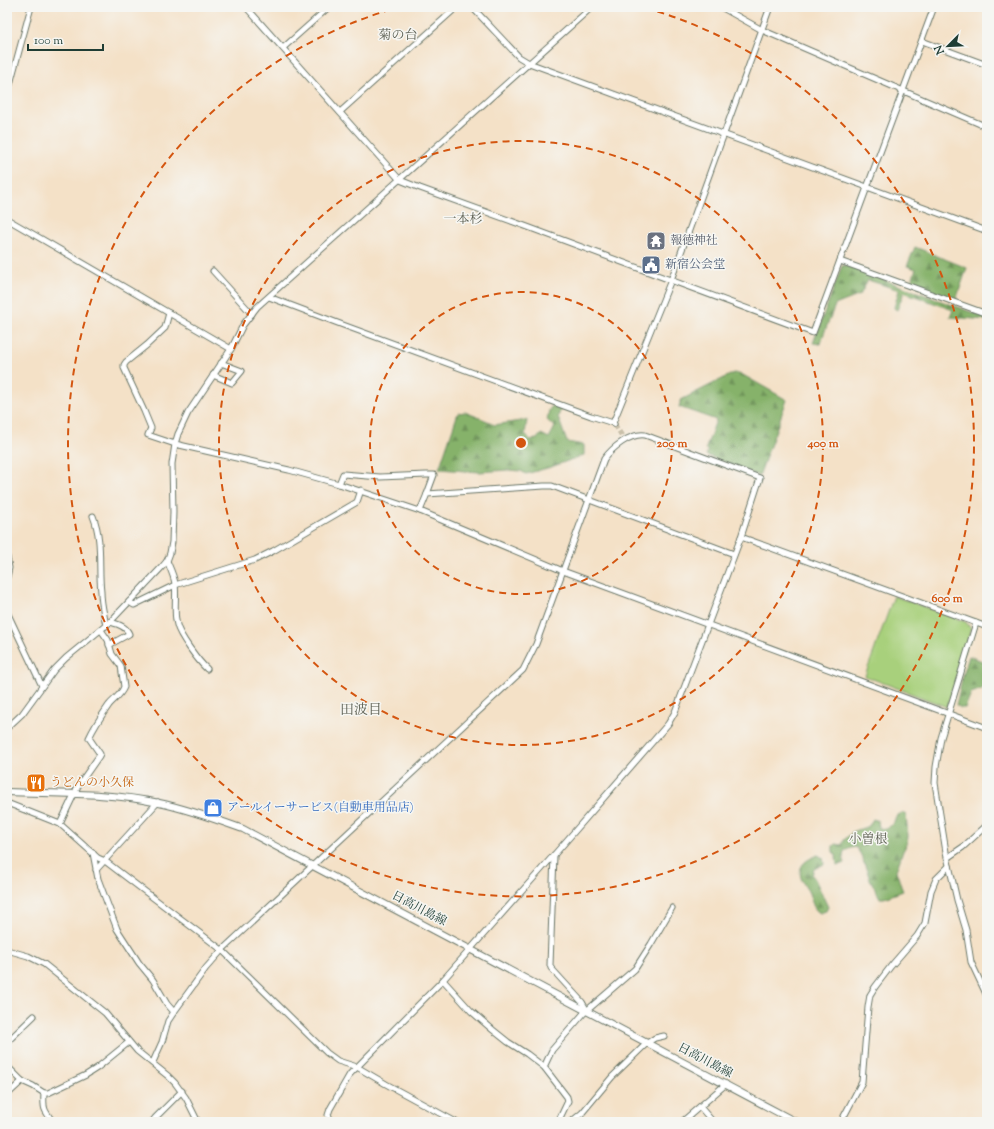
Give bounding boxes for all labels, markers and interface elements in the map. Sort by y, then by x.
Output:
scale bar [28,26,103,52]
north arrow [928,26,968,66]
district label: 菊の台 [378,27,418,45]
text: 100 m [34,32,63,50]
text: N [931,42,949,58]
district label: 一本杉 [443,211,483,229]
temple icon: 報徳神社 [645,230,667,252]
place label: 報徳神社 [670,232,718,250]
public building icon: 新宿公会堂 [640,254,662,276]
place label: 新宿公会堂 [665,256,725,274]
text: 200 m [657,435,687,453]
text: 400 m [806,435,839,453]
centre of rings [514,436,528,450]
text: 600 m [931,590,963,608]
district label: 田波目 [340,701,382,721]
restaurant icon: うどんの小久保 [25,772,47,794]
place label: うどんの小久保 [50,774,134,792]
shop icon: アールイーサービス(自動車用品店) [202,797,224,819]
place label: アールイーサービス(自動車用品店) [227,799,414,817]
district label: 小曽根 [848,831,888,849]
street label: 日高川島線 [388,887,450,931]
street label: 日高川島線 [674,1039,736,1083]

